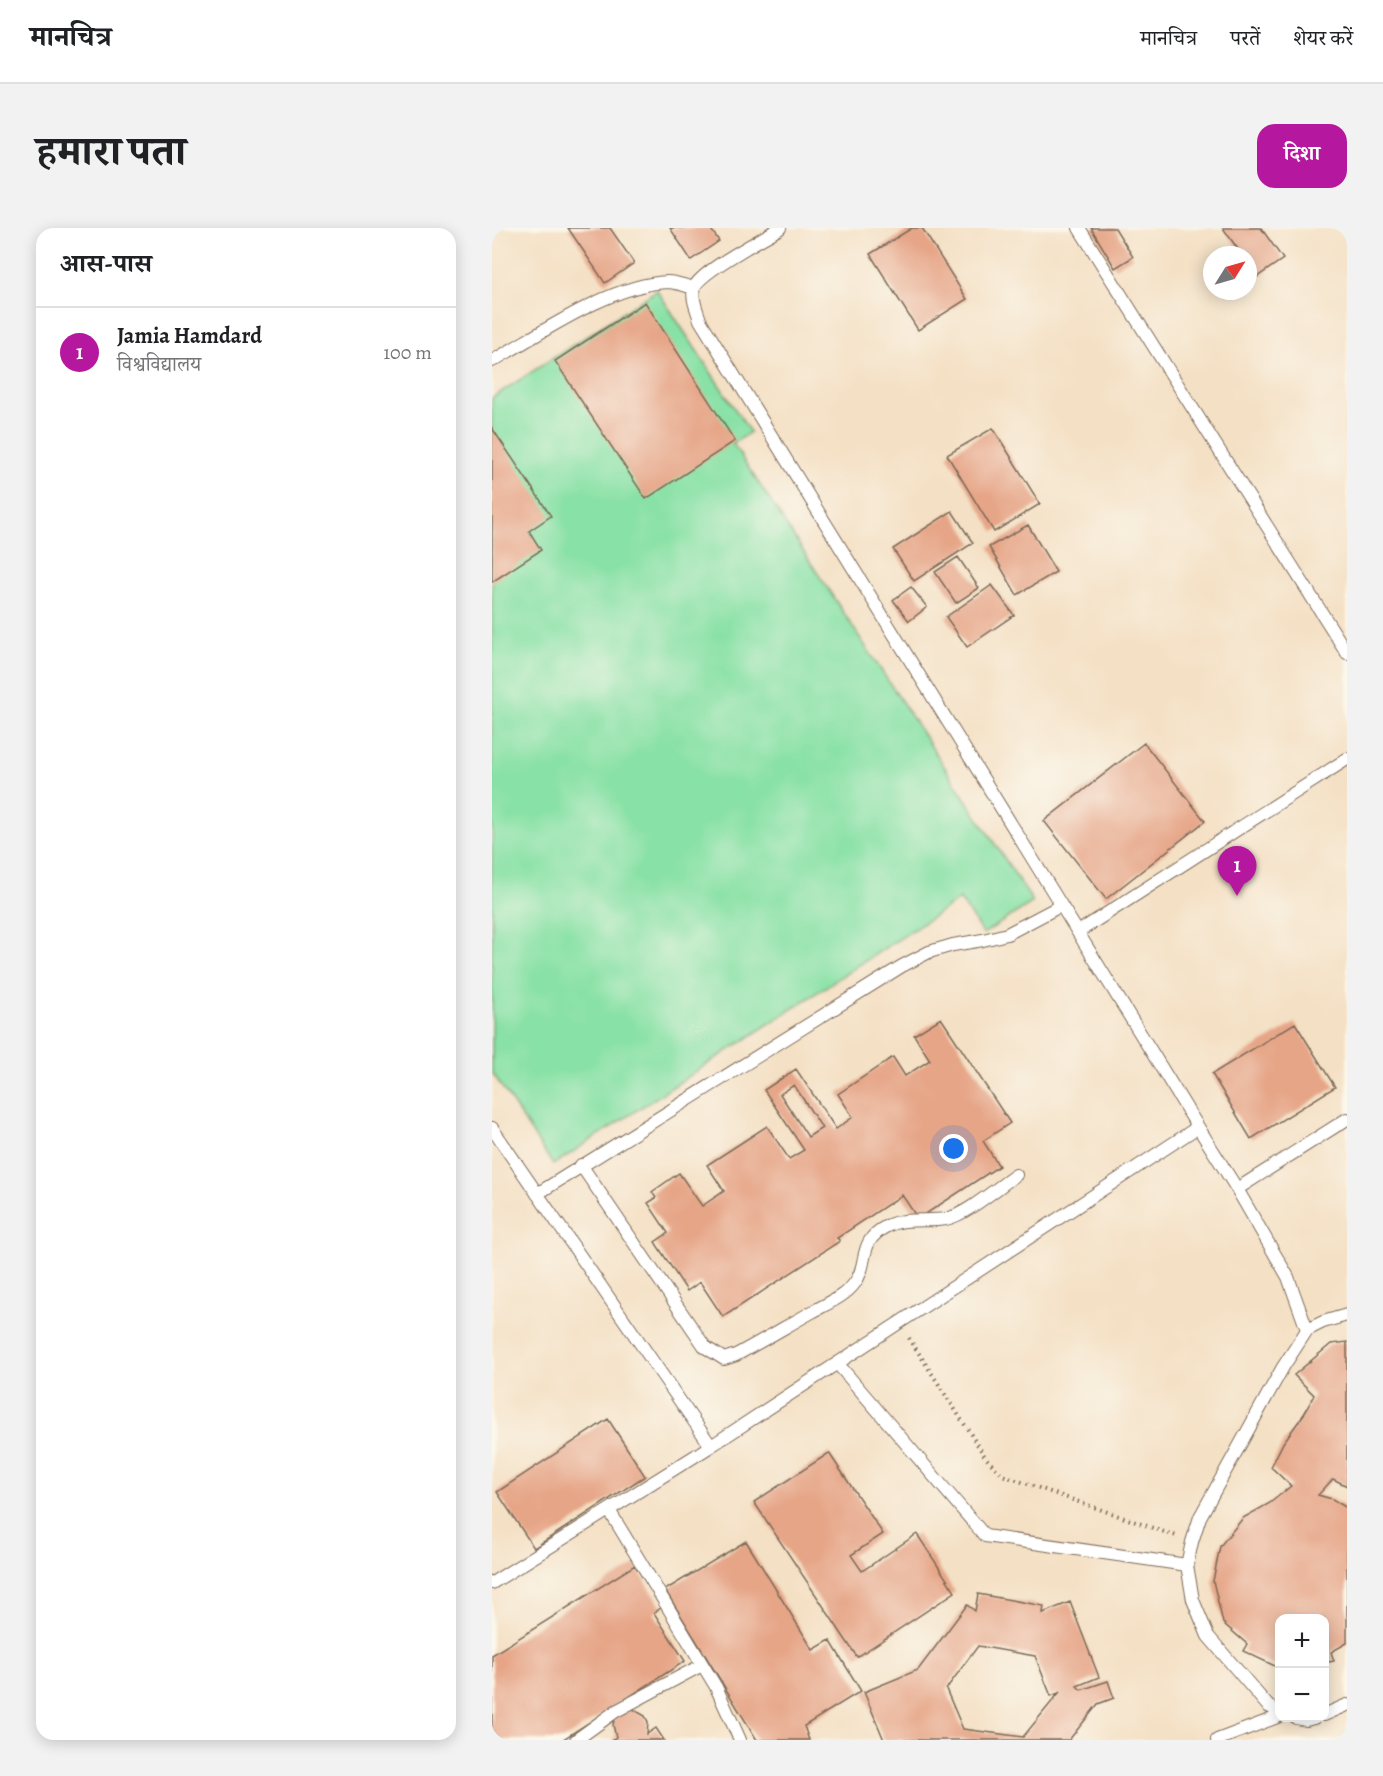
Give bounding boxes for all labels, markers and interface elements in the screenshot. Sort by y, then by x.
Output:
text: मानचित्र [30,18,112,56]
text: मानचित्र [1140,24,1197,52]
text: परतें [1230,24,1260,52]
text: शेयर करें [1293,24,1353,52]
text: हमारा पता [36,122,186,179]
button: दिशा [1257,124,1347,188]
text: आस-पास [60,246,152,281]
north arrow [1203,246,1257,300]
text: Jamia Hamdard [117,321,262,351]
text: 1 [76,339,83,366]
text: 100 m [383,339,432,366]
text: विश्वविद्यालय [117,351,201,378]
pin: 1 [1218,846,1256,896]
your location [939,1134,968,1163]
map controls [1275,1614,1329,1722]
button: + [1275,1614,1329,1668]
button: − [1275,1668,1329,1722]

